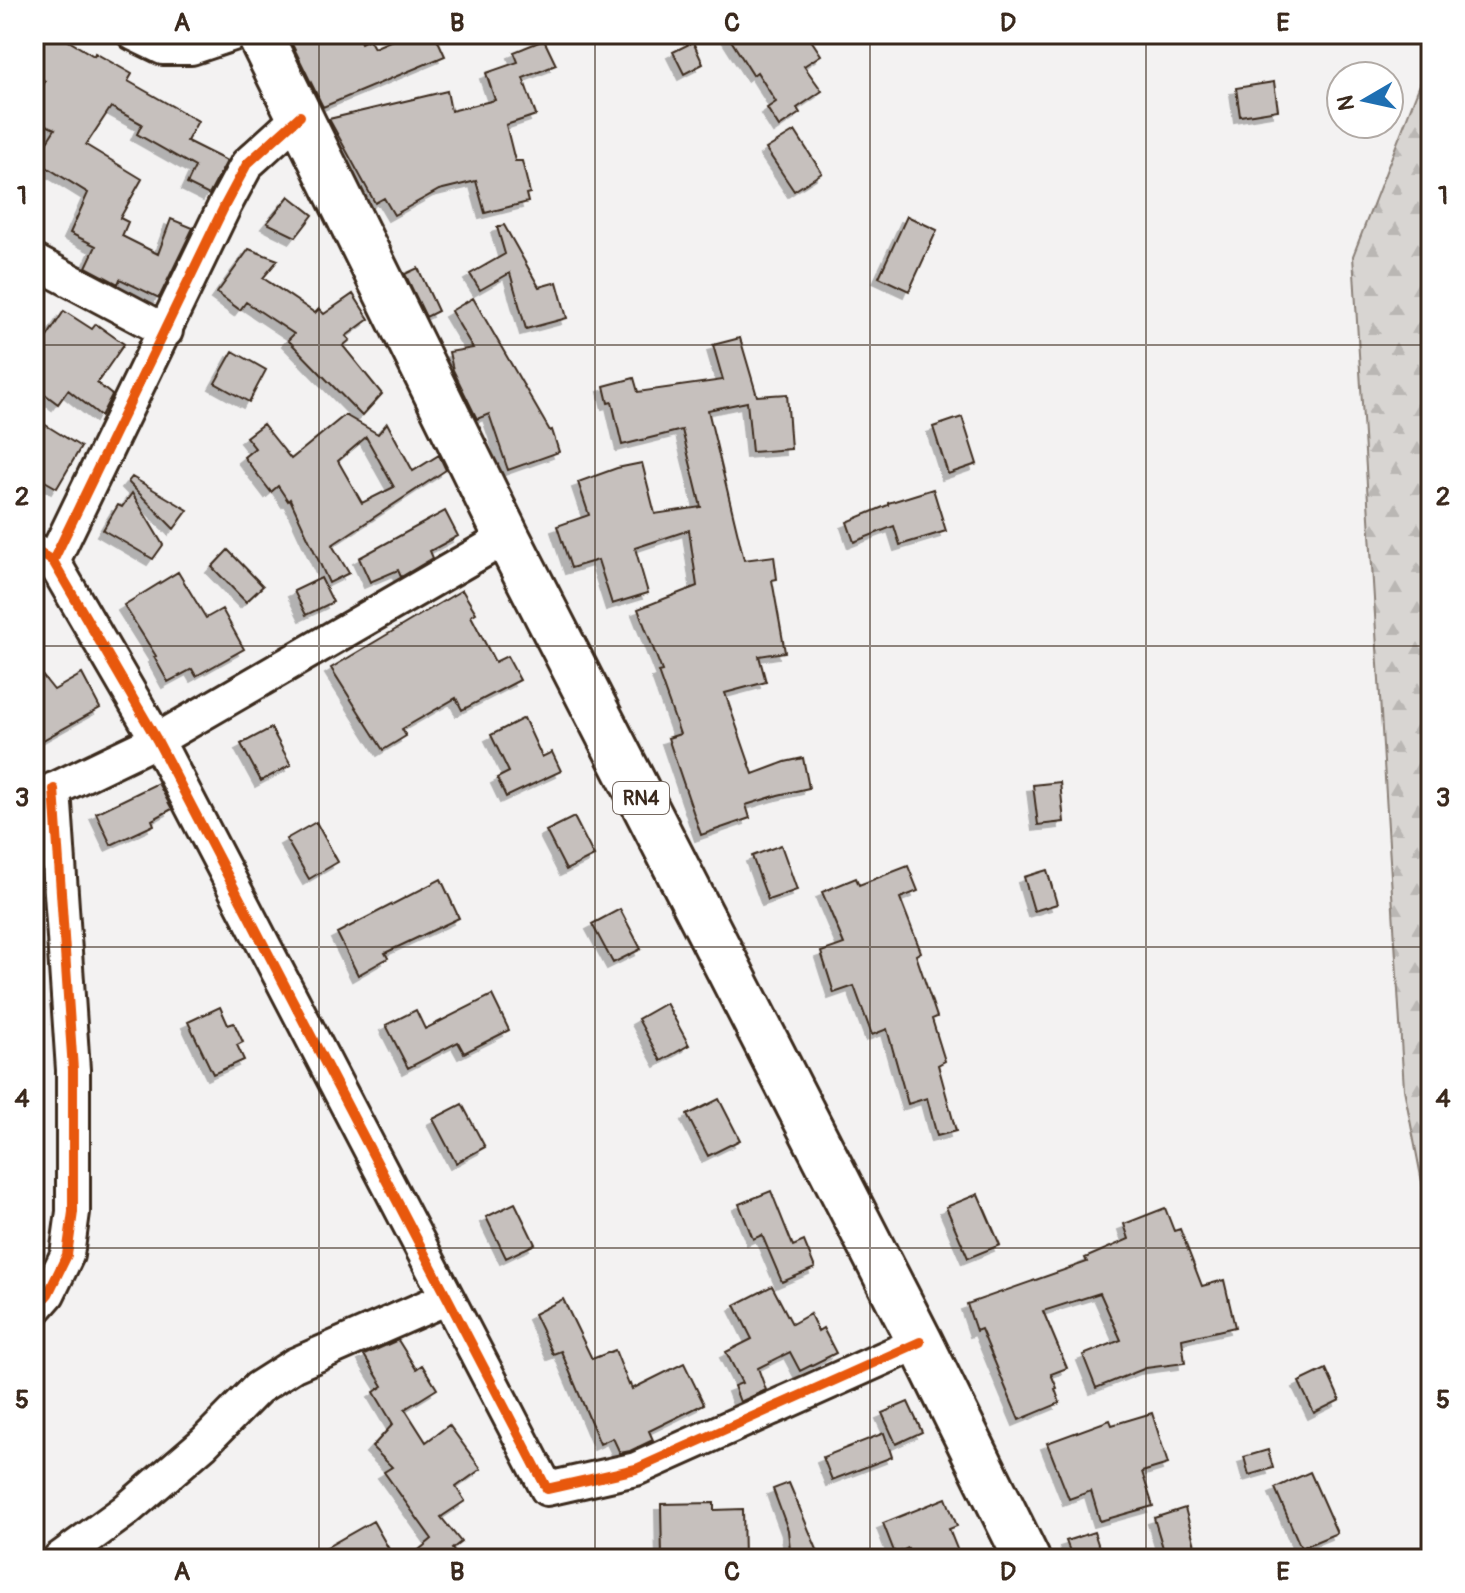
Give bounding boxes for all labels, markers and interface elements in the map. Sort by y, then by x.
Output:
text: A [174,7,191,39]
text: B [450,7,464,39]
text: C [724,7,740,39]
text: D [1000,7,1016,39]
text: E [1276,7,1290,39]
north arrow [1325,60,1405,140]
text: N [1331,93,1361,113]
text: 1 [17,180,27,212]
text: 1 [1438,180,1448,212]
text: 2 [15,481,29,513]
text: 2 [1436,481,1450,513]
text: 3 [15,782,29,814]
road number: RN4 [613,782,669,814]
text: 3 [1436,782,1450,814]
text: 4 [14,1083,30,1115]
text: 4 [1435,1083,1451,1115]
text: 5 [15,1384,29,1416]
text: 5 [1436,1384,1450,1416]
text: A [174,1556,191,1588]
text: B [450,1556,464,1588]
text: C [724,1556,740,1588]
text: D [1000,1556,1016,1588]
text: E [1276,1556,1290,1588]

